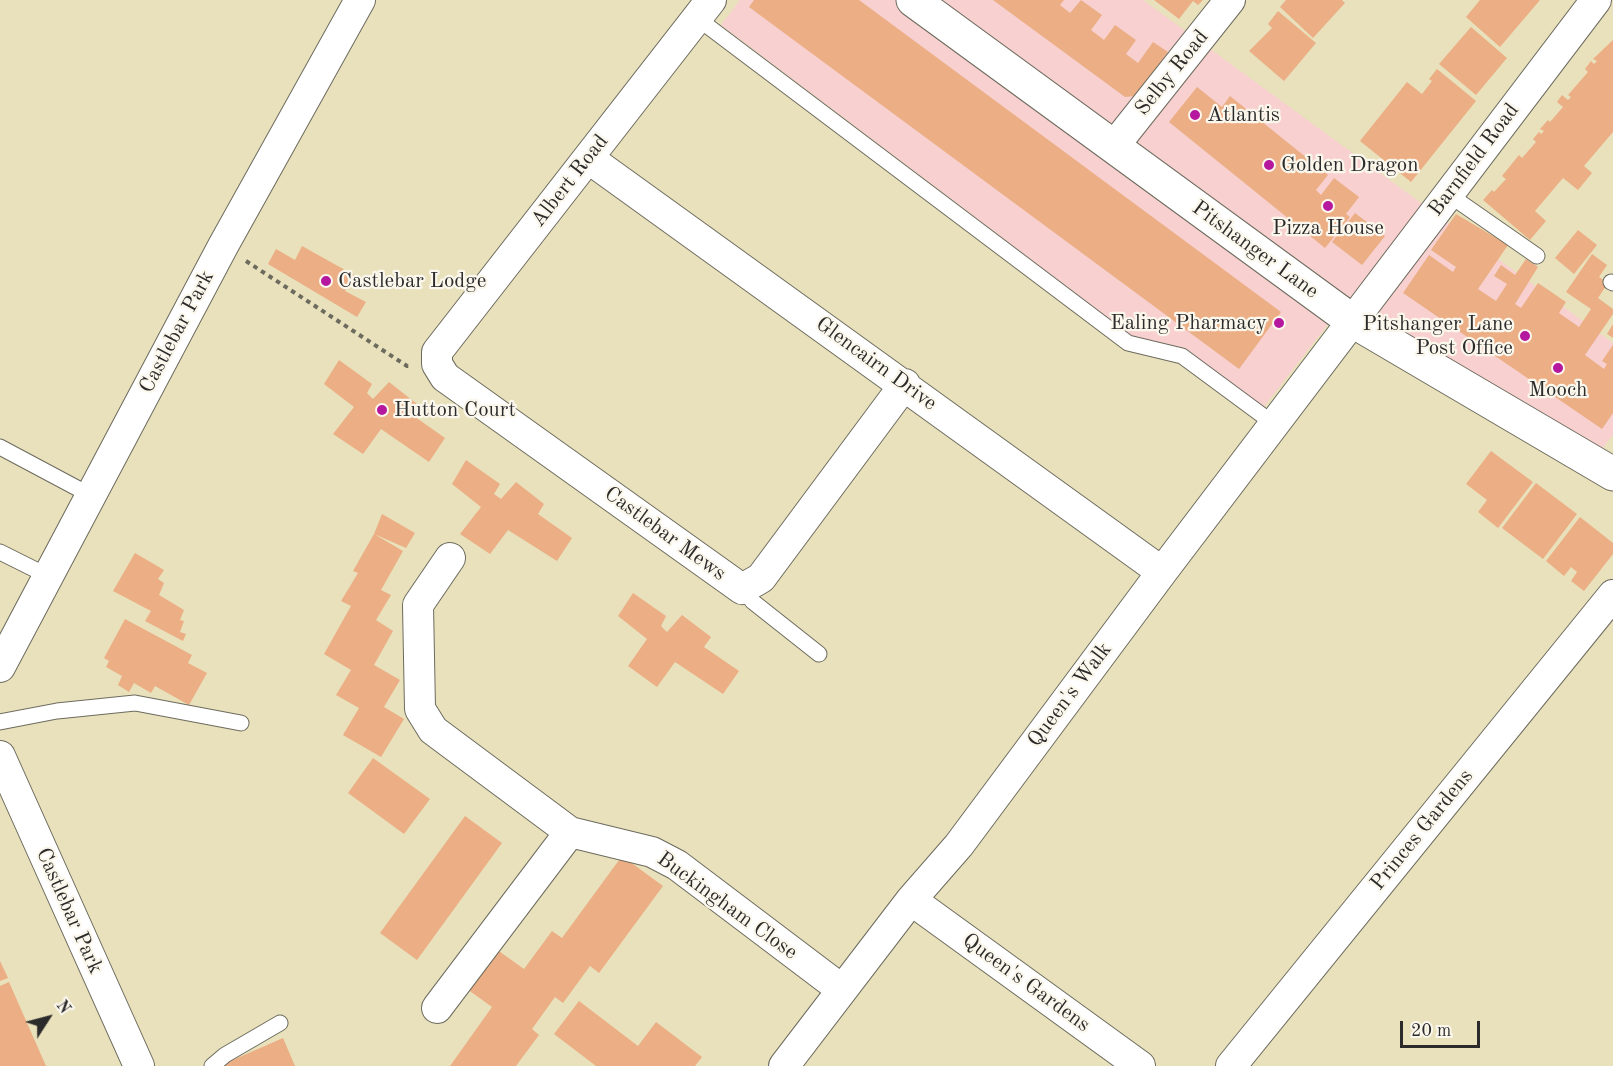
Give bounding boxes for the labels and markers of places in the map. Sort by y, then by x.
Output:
place label: Atlantis [1207,102,1280,128]
marker: Atlantis [1188,108,1202,122]
place label: Golden Dragon [1281,152,1419,178]
marker: Golden Dragon [1262,158,1276,172]
marker: Pizza House [1321,199,1335,213]
place label: Pizza House [1272,215,1384,241]
place label: Castlebar Lodge [338,268,486,294]
marker: Castlebar Lodge [319,274,333,288]
place label: Ealing Pharmacy [1110,310,1267,336]
place label: Pitshanger Lane Post Office [1363,311,1513,361]
marker: Ealing Pharmacy [1272,316,1286,330]
marker: Pitshanger Lane Post Office [1518,329,1532,343]
marker: Mooch [1551,361,1565,375]
place label: Mooch [1528,377,1588,403]
place label: Hutton Court [394,397,516,423]
marker: Hutton Court [375,403,389,417]

